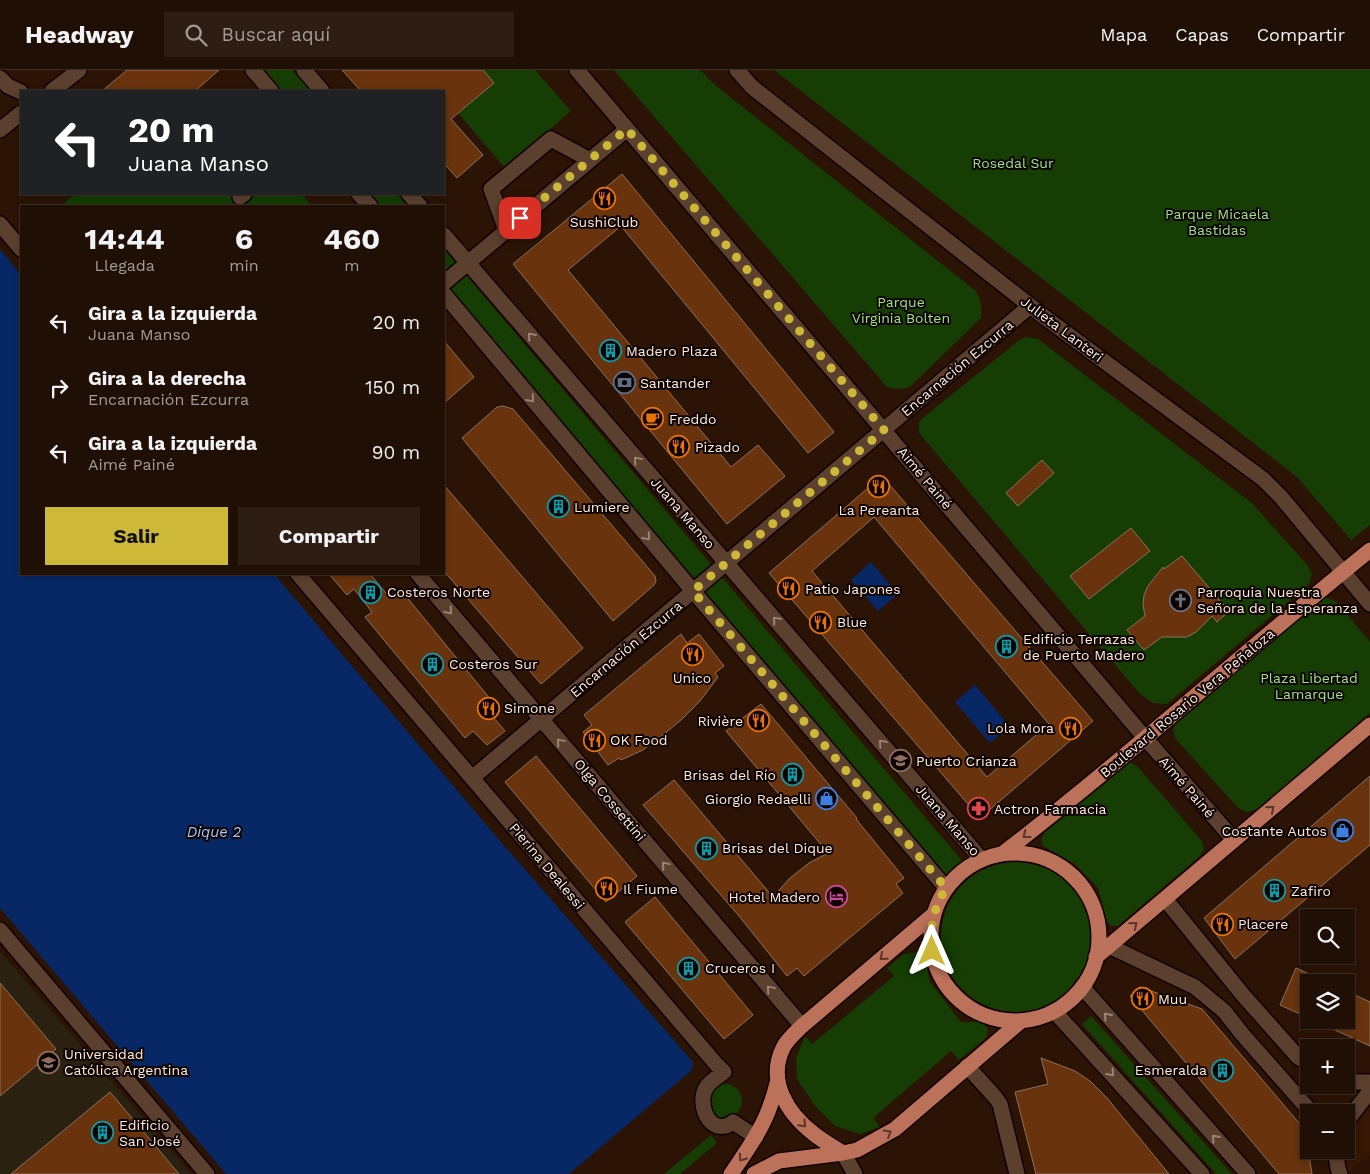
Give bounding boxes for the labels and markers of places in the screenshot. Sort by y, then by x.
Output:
restaurant icon: SushiClub [592,187,616,211]
pin [499,197,541,239]
place label: SushiClub [570,214,638,230]
building icon: Madero Plaza [598,339,622,363]
place label: Madero Plaza [626,343,718,359]
bank icon: Santander [612,371,636,395]
place label: Santander [640,375,711,391]
cafe icon: Freddo [641,407,665,431]
place label: Freddo [669,411,717,427]
restaurant icon: Pizado [667,435,691,459]
place label: Pizado [695,439,740,455]
restaurant icon: La Pereanta [867,475,891,499]
building icon: Lumiere [546,495,570,519]
place label: Lumiere [574,499,630,515]
place label: La Pereanta [838,502,920,518]
restaurant icon: Patio Japones [777,577,801,601]
building icon: Costeros Norte [359,580,383,604]
place label: Patio Japones [805,581,901,597]
place label: Costeros Norte [387,584,490,600]
place label: Parroquia Nuestra Señora de la Esperanza [1197,584,1358,616]
church icon: Parroquia Nuestra Señora de la Esperanza [1169,588,1193,612]
restaurant icon: Blue [809,610,833,634]
place label: Blue [837,614,867,630]
place label: Edificio Terrazas de Puerto Madero [1023,631,1145,663]
building icon: Edificio Terrazas de Puerto Madero [995,635,1019,659]
restaurant icon: Unico [680,643,704,667]
building icon: Costeros Sur [421,652,445,676]
place label: Costeros Sur [449,656,538,672]
place label: Unico [673,670,711,686]
restaurant icon: Simone [476,696,500,720]
place label: Simone [504,700,555,716]
restaurant icon: Rivière [747,709,771,733]
place label: Rivière [697,713,743,729]
restaurant icon: Lola Mora [1058,716,1082,740]
place label: Lola Mora [987,720,1054,736]
restaurant icon: OK Food [582,728,606,752]
place label: OK Food [610,732,668,748]
school or university icon: Puerto Crianza [888,749,912,773]
place label: Puerto Crianza [916,753,1017,769]
building icon: Brisas del Río [780,763,804,787]
place label: Brisas del Río [683,767,776,783]
shop icon: Giorgio Redaelli [815,787,839,811]
place label: Giorgio Redaelli [705,791,811,807]
pharmacy icon: Actron Farmacia [966,797,990,821]
place label: Actron Farmacia [994,801,1106,817]
shop icon: Costante Autos [1331,819,1355,843]
place label: Costante Autos [1222,823,1327,839]
building icon: Brisas del Dique [694,836,718,860]
place label: Brisas del Dique [722,840,833,856]
restaurant icon: Il Fiume [595,877,619,901]
building icon: Zafiro [1263,879,1287,903]
place label: Il Fiume [623,881,678,897]
place label: Zafiro [1291,883,1331,899]
hotel icon: Hotel Madero [824,885,848,909]
place label: Hotel Madero [729,889,820,905]
restaurant icon: Placere [1210,912,1234,936]
place label: Placere [1238,916,1288,932]
building icon: Cruceros I [677,956,701,980]
place label: Cruceros I [705,960,775,976]
restaurant icon: Muu [1130,987,1154,1011]
place label: Muu [1158,991,1187,1007]
place label: Universidad Católica Argentina [64,1046,188,1078]
school or university icon: Universidad Católica Argentina [36,1050,60,1074]
building icon: Esmeralda [1211,1058,1235,1082]
place label: Esmeralda [1135,1062,1207,1078]
place label: Edificio San José [119,1117,181,1149]
building icon: Edificio San José [91,1121,115,1145]

